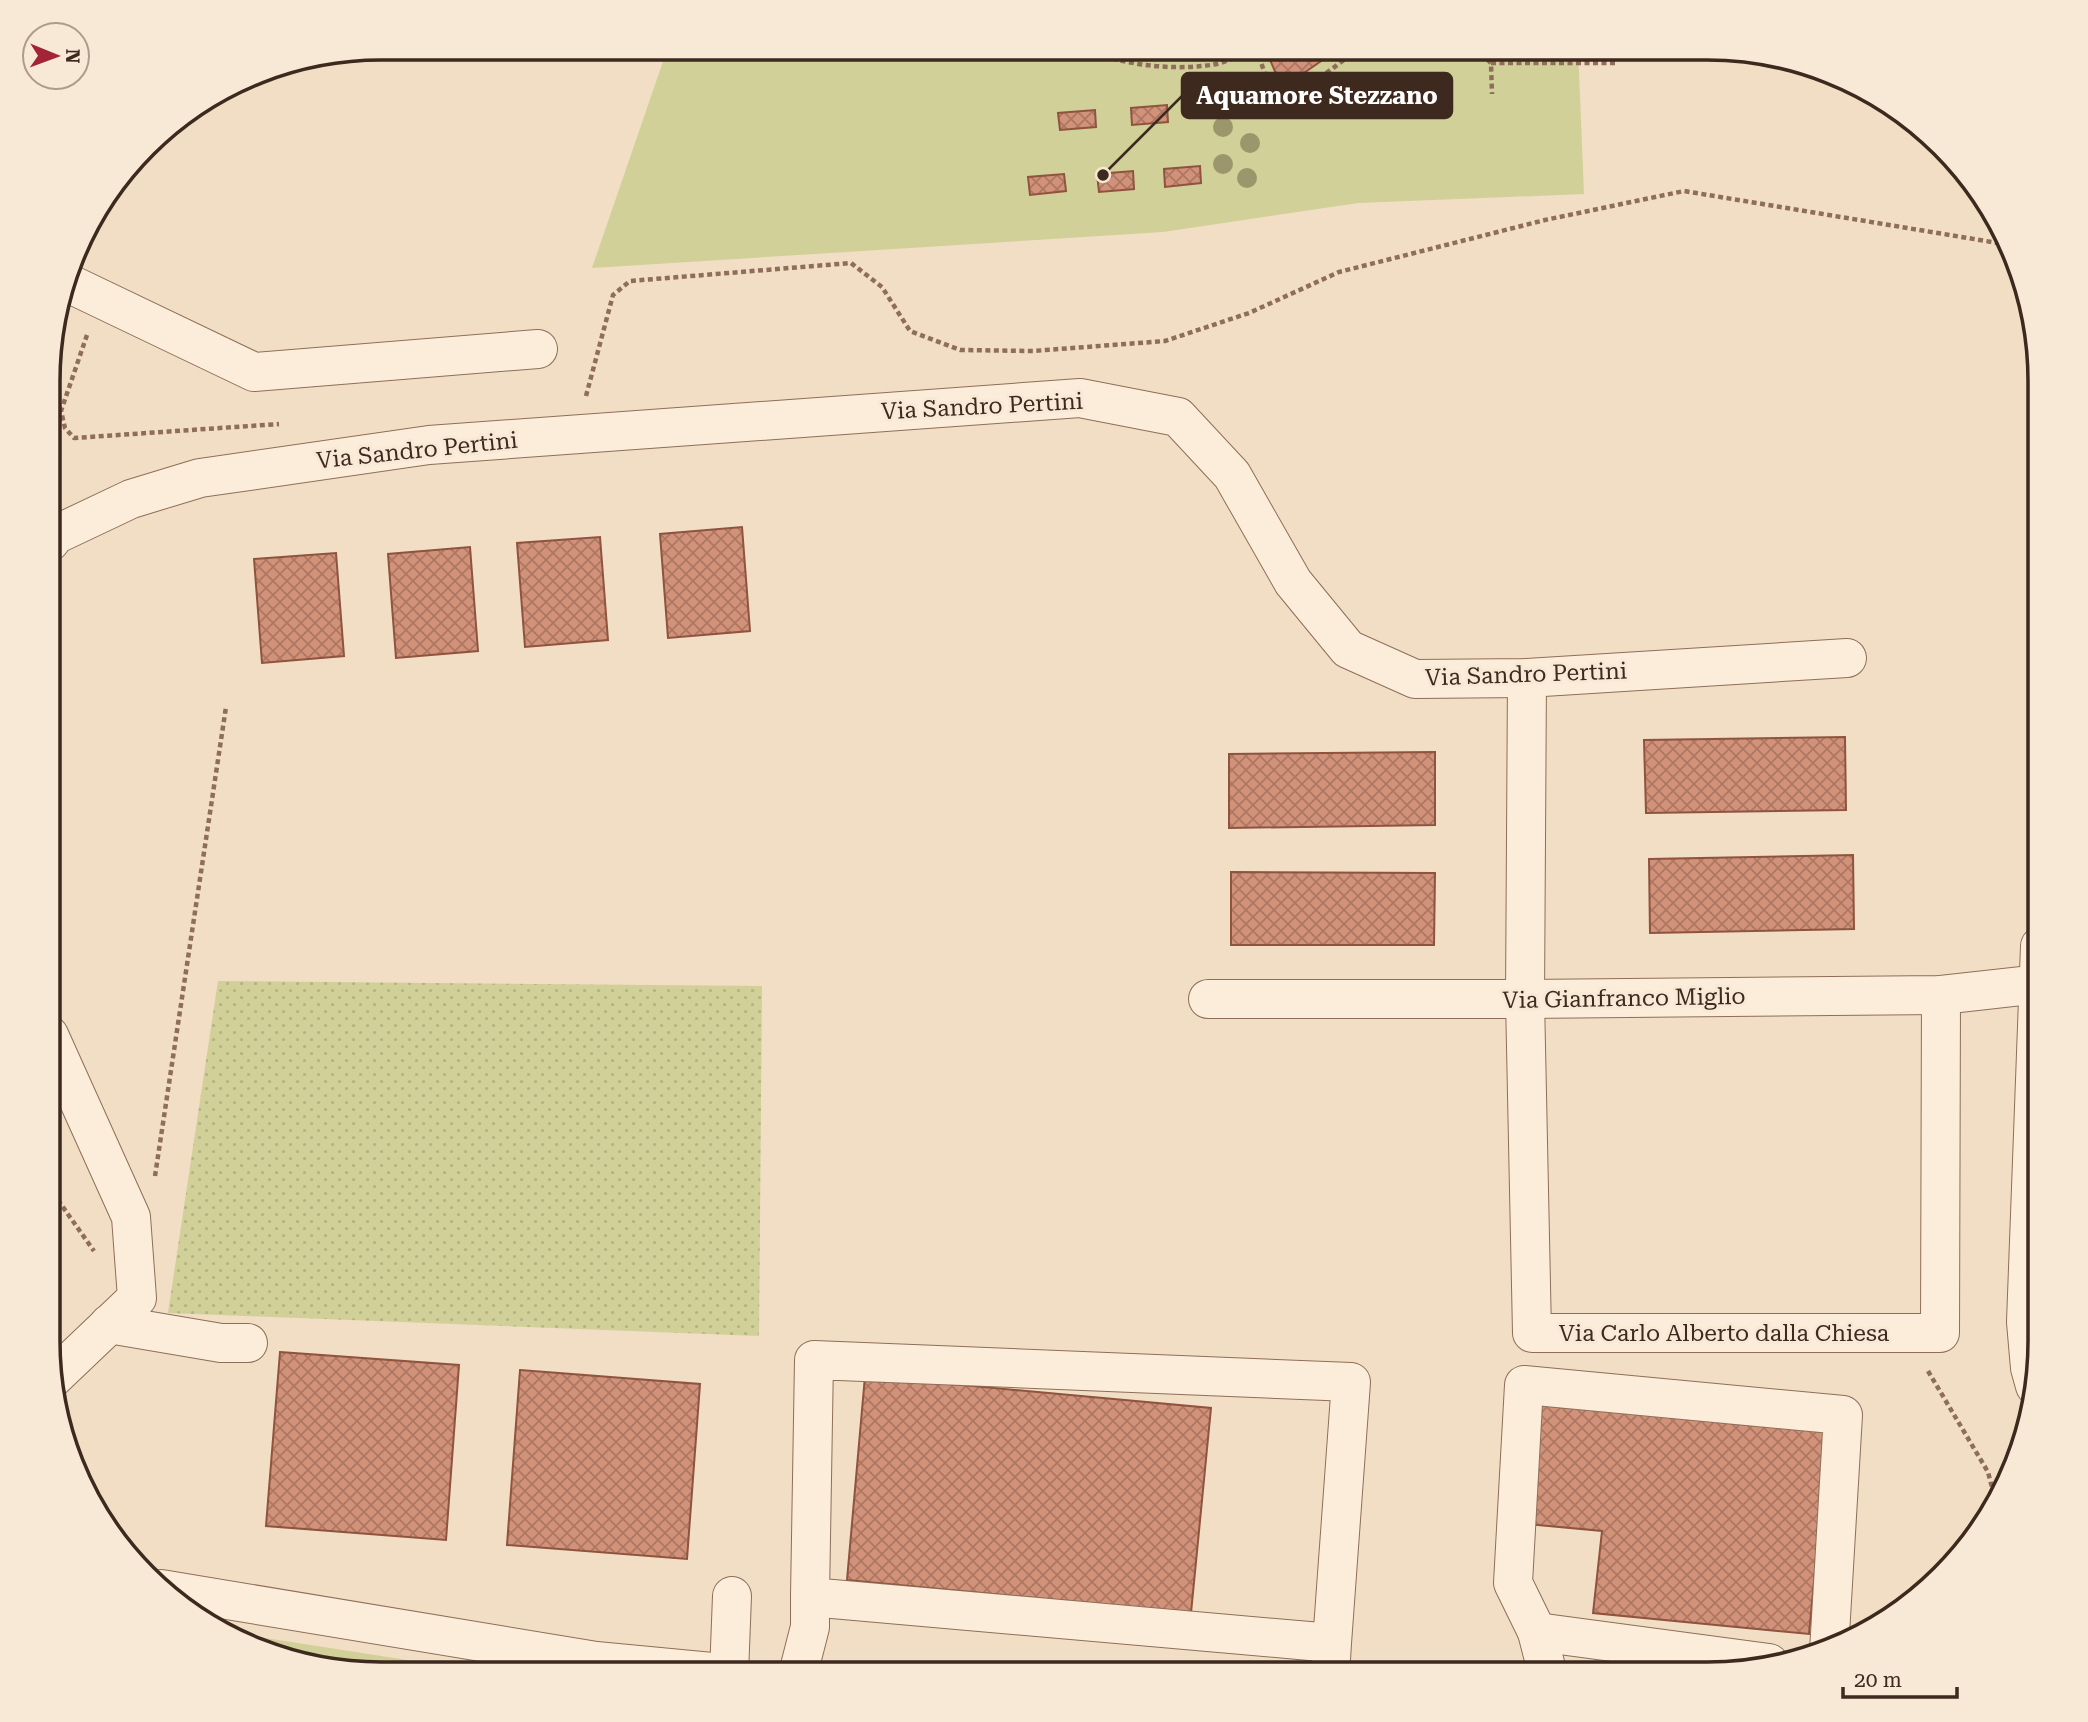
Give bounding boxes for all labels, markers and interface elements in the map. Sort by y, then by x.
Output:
north arrow [21,21,91,91]
text: N [61,49,84,64]
callout: Aquamore Stezzano [1182,73,1452,118]
text: Aquamore Stezzano [1196,82,1438,110]
street label: Via Sandro Pertini [880,388,1084,425]
street label: Via Sandro Pertini [315,427,519,474]
street label: Via Sandro Pertini [1425,657,1628,692]
street label: Via Gianfranco Miglio [1502,983,1746,1014]
street label: Via Carlo Alberto dalla Chiesa [1559,1320,1890,1347]
scale bar [1843,1656,1957,1700]
text: 20 m [1854,1668,1902,1692]

